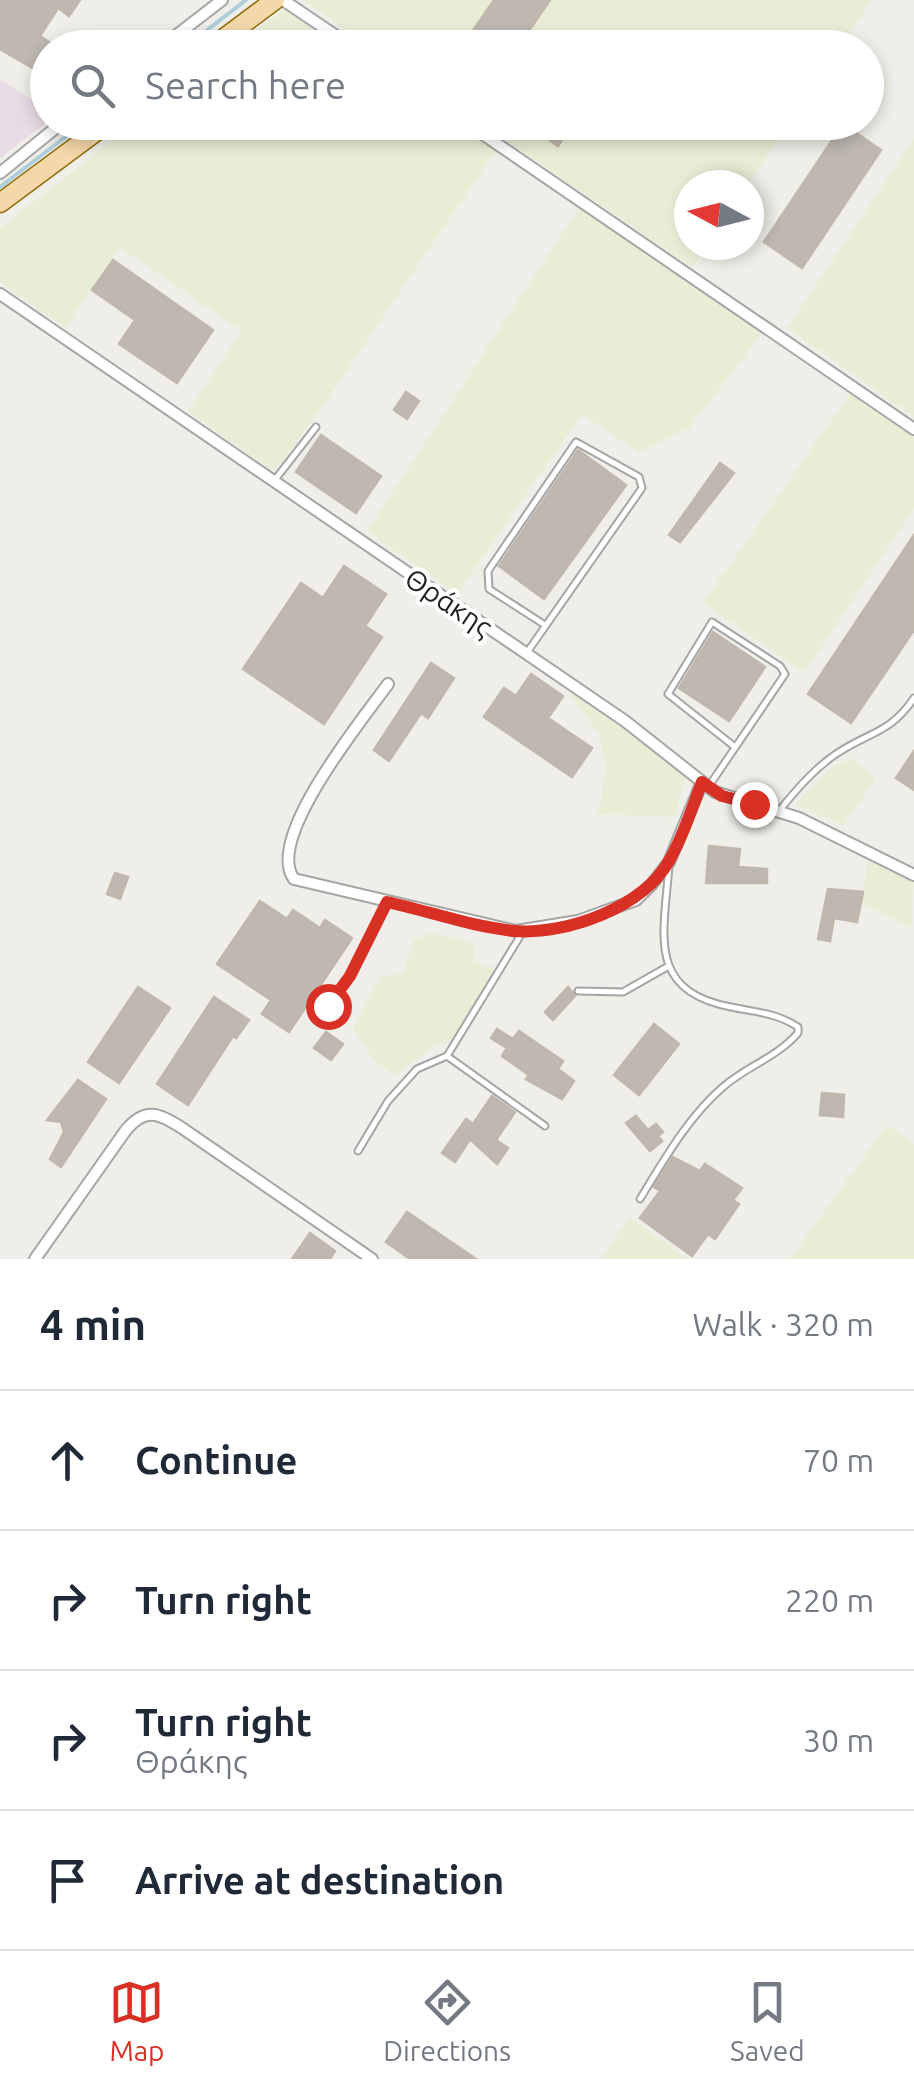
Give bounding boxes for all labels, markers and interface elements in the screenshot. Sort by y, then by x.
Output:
search box [30,30,884,140]
icon: search [65,58,120,113]
text: Search here [145,64,346,106]
north arrow [674,170,764,260]
street label: Θράκης [399,562,499,643]
route end [732,782,778,828]
route start [306,984,352,1030]
text: 4 min [40,1301,146,1348]
text: Walk · 320 m [692,1306,874,1342]
icon: ahead [40,1433,95,1488]
text: Continue [135,1439,297,1481]
text: 70 m [803,1442,874,1478]
icon: right [40,1573,95,1628]
text: Turn right [135,1579,312,1621]
text: 220 m [785,1582,874,1618]
text: Turn right [135,1701,312,1743]
icon: right [40,1713,95,1768]
text: 30 m [803,1722,874,1758]
text: Θράκης [135,1743,247,1779]
icon: arrive [40,1853,95,1908]
text: Arrive at destination [135,1859,504,1901]
tab: Map [109,1975,165,2066]
tab: Directions [383,1975,511,2066]
tab: Saved [730,1975,805,2066]

